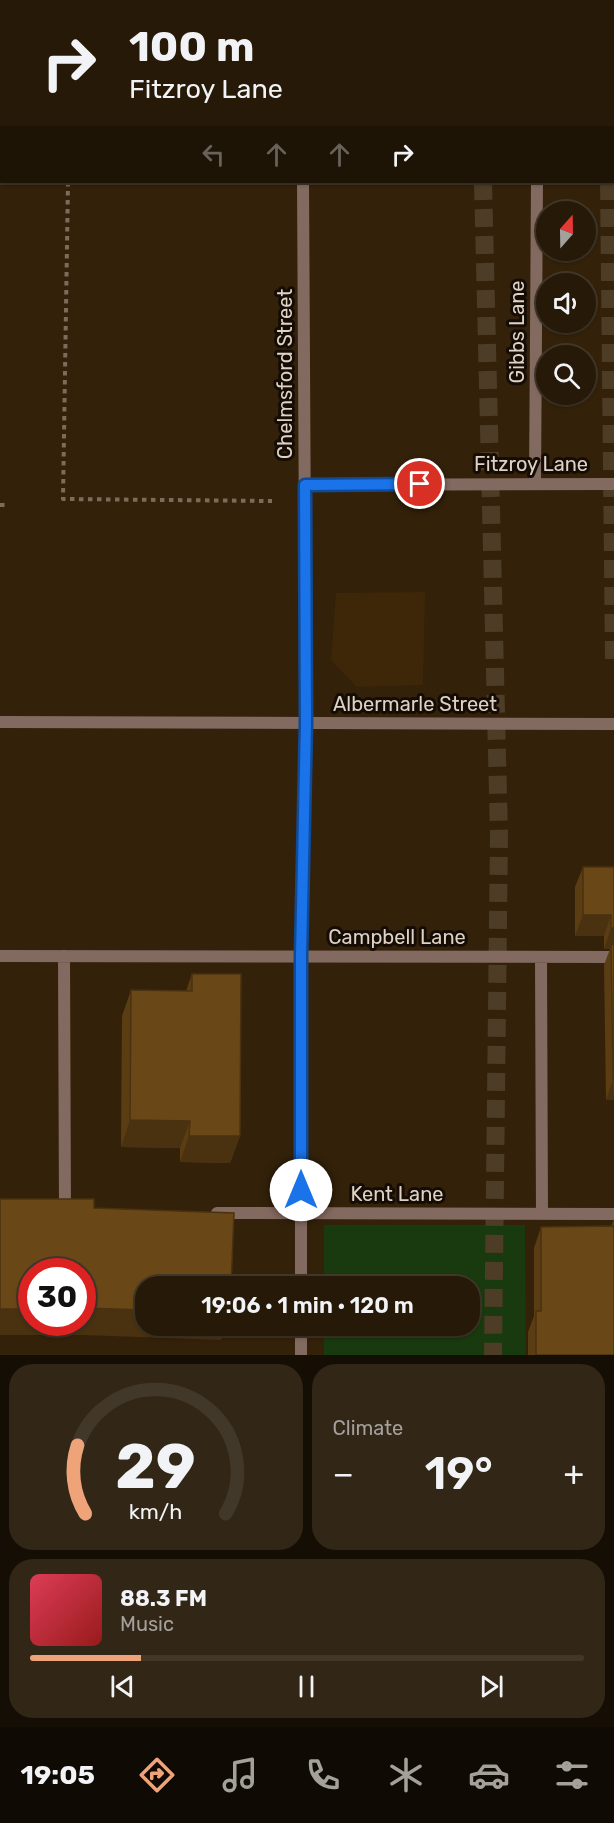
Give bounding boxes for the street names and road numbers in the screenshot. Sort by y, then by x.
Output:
street label: Gibbs Lane [505,281,529,383]
street label: Chelmsford Street [273,289,297,459]
street label: Fitzroy Lane [474,452,588,476]
street label: Albermarle Street [333,692,497,716]
street label: Campbell Lane [328,925,466,949]
street label: Kent Lane [351,1182,443,1206]

